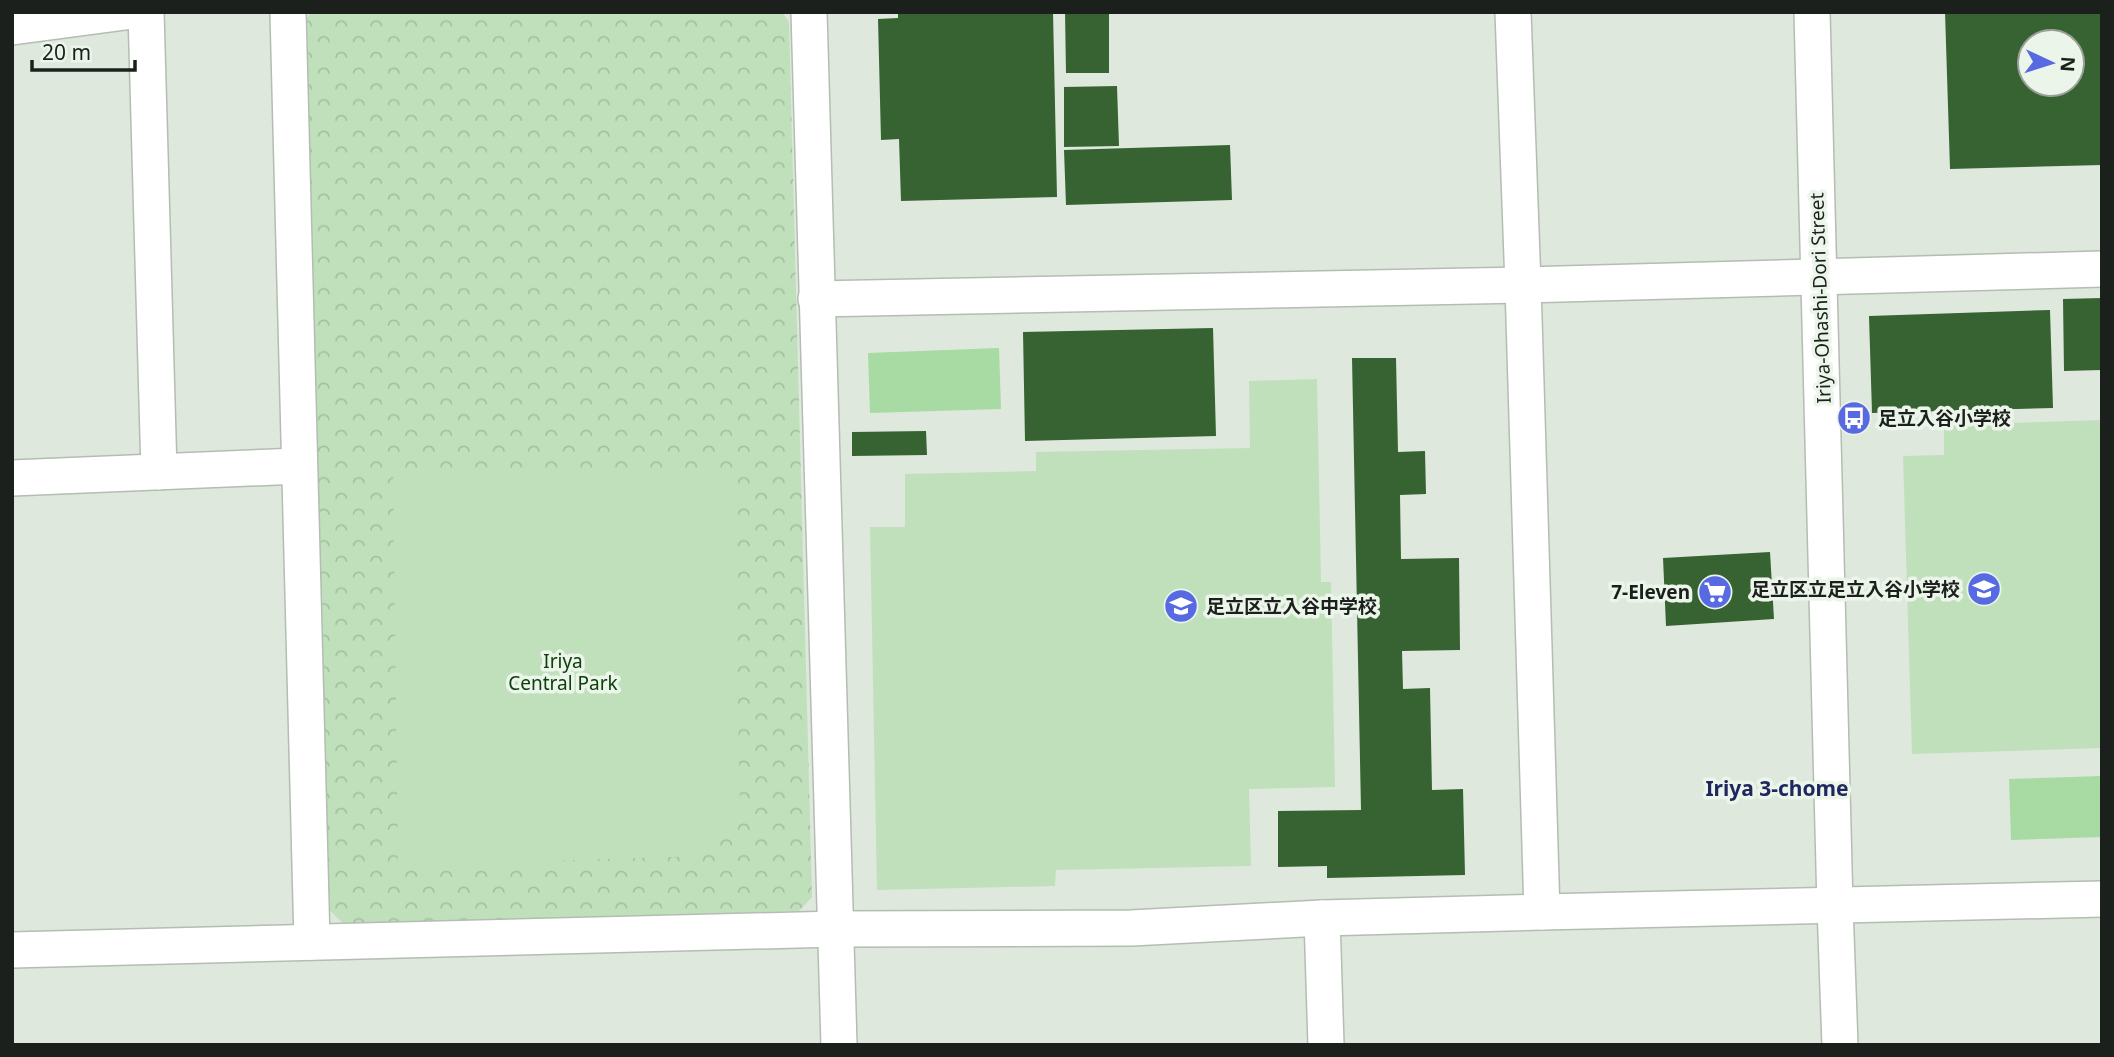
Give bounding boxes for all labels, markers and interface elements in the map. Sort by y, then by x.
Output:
scale bar [32,28,135,72]
north arrow [2016,28,2086,98]
text: 20 m [42,38,91,66]
text: N [2054,56,2081,73]
street label: Iriya-Ohashi-Dori Street [1803,192,1837,404]
bus stop icon: 足立入谷小学校 [1835,399,1873,437]
place label: 足立入谷小学校 [1878,405,2011,431]
school or university icon: 足立区立足立入谷小学校 [1965,570,2003,608]
supermarket icon: 7-Eleven [1696,573,1734,611]
place label: 足立区立足立入谷小学校 [1751,576,1960,602]
place label: 7-Eleven [1611,579,1690,605]
school or university icon: 足立区立入谷中学校 [1162,587,1200,625]
place label: 足立区立入谷中学校 [1206,593,1377,619]
park label: Iriya Central Park [508,648,618,696]
district label: Iriya 3-chome [1705,774,1849,802]

